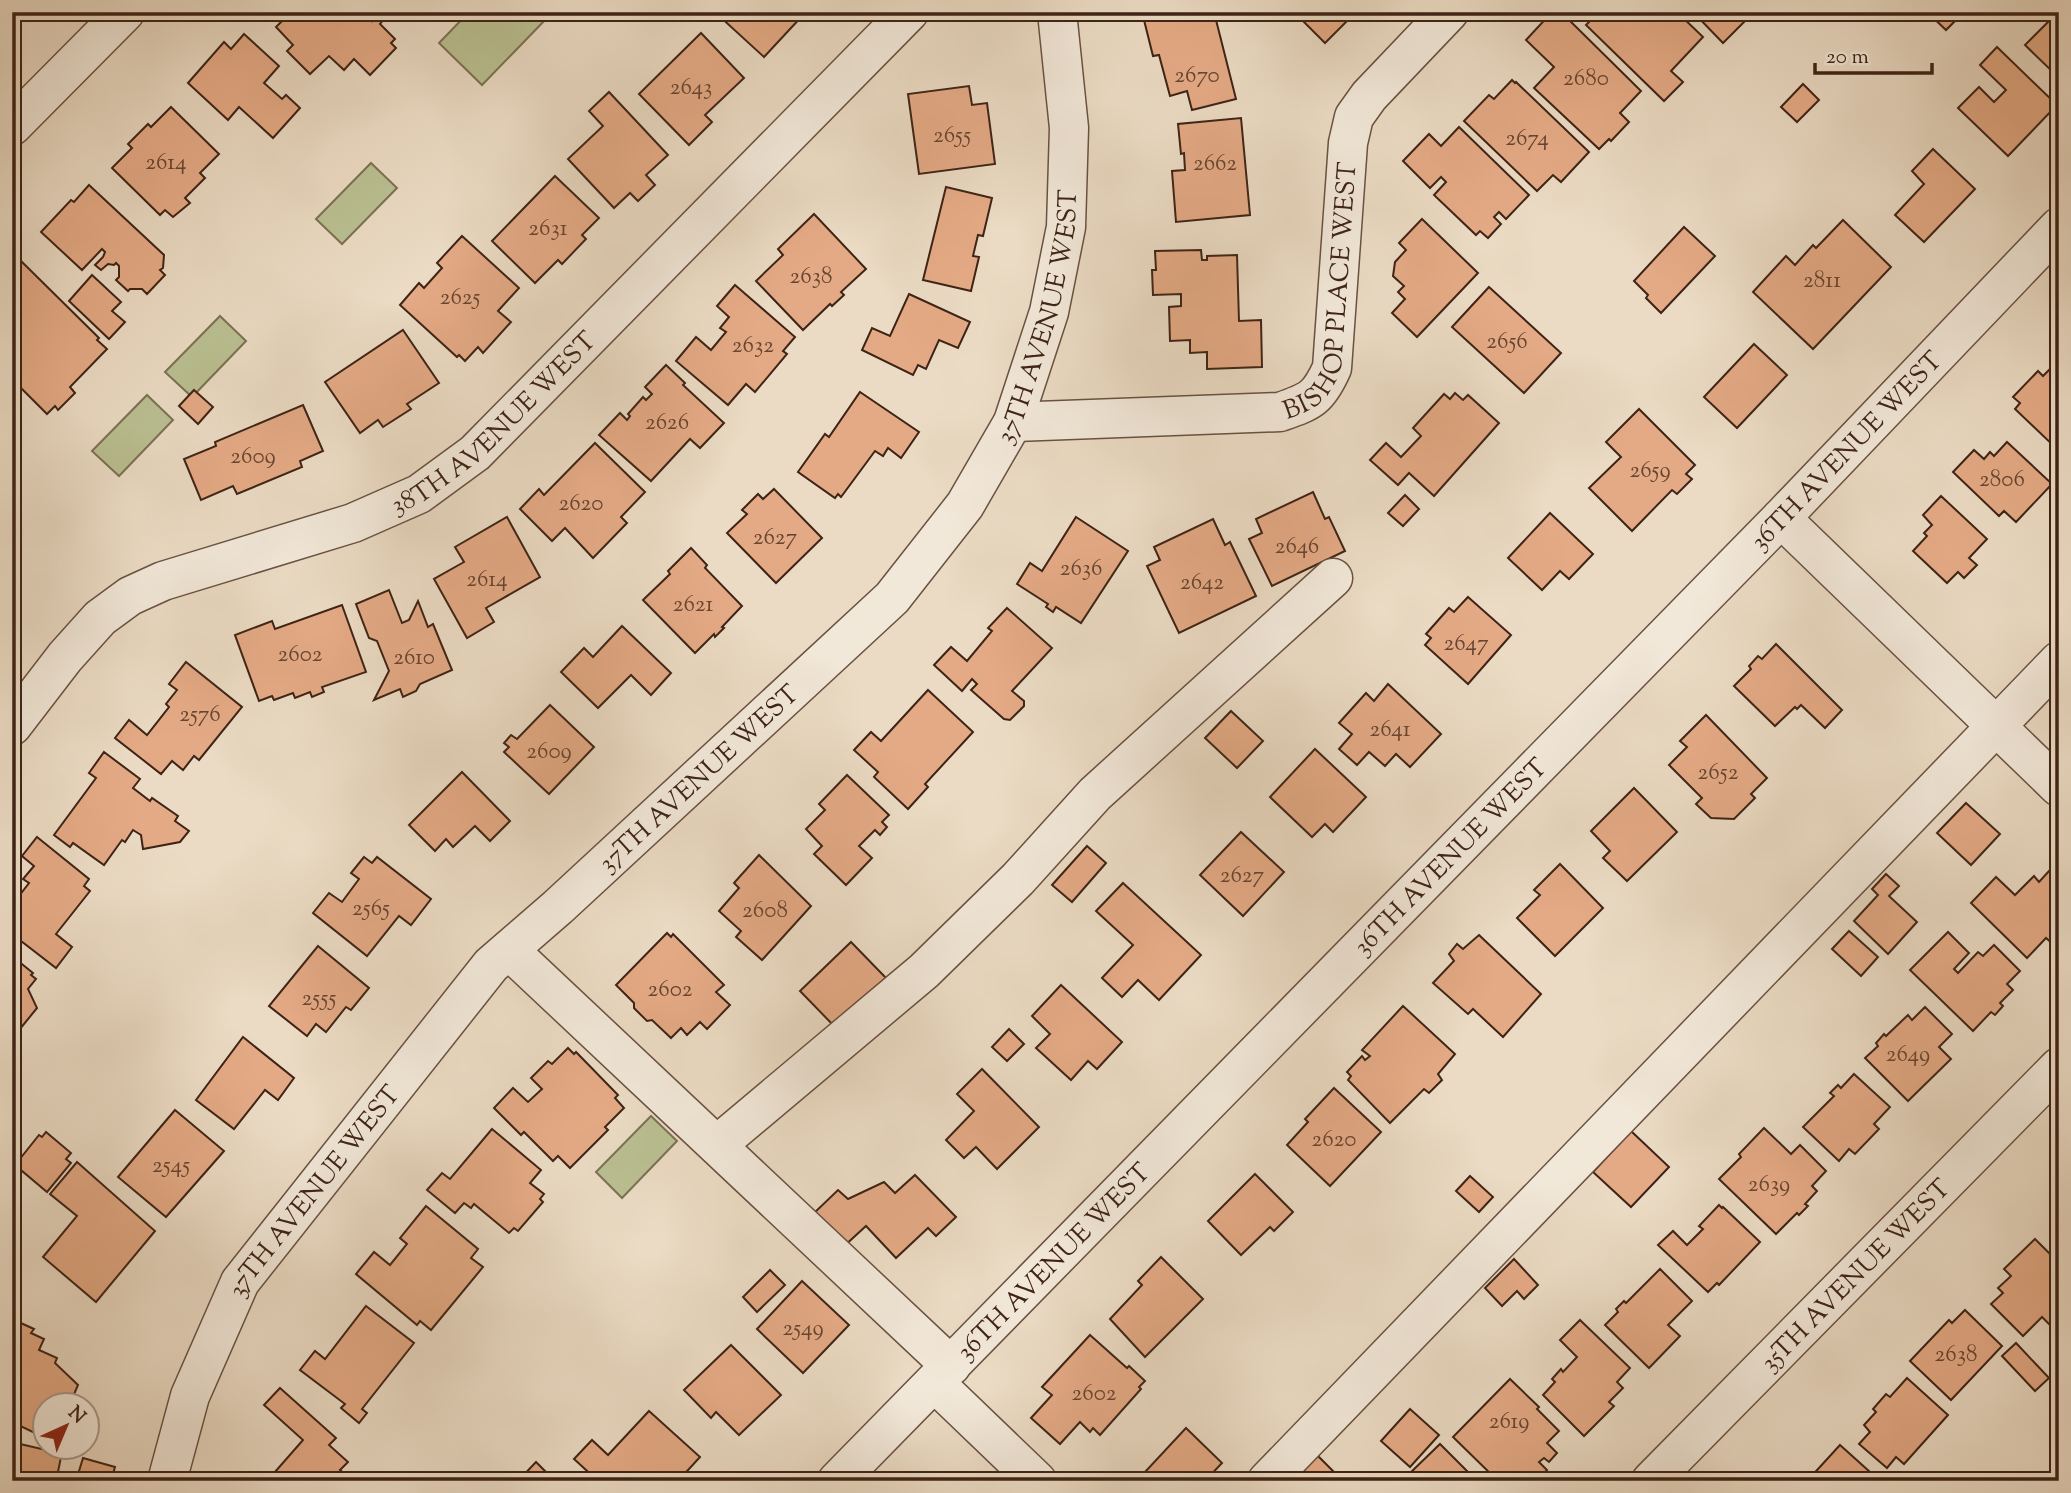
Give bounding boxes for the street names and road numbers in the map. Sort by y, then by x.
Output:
street label: BISHOP PLACE WEST [1278,161,1368,431]
street label: 37TH AVENUE WEST [988,189,1088,451]
street label: 38TH AVENUE WEST [386,324,606,525]
street label: 36TH AVENUE WEST [1743,344,1952,560]
street label: 37TH AVENUE WEST [591,677,808,882]
street label: 36TH AVENUE WEST [1346,751,1557,965]
street label: 37TH AVENUE WEST [220,1078,410,1303]
street label: 36TH AVENUE WEST [949,1156,1160,1370]
street label: 35TH AVENUE WEST [1753,1172,1960,1381]

